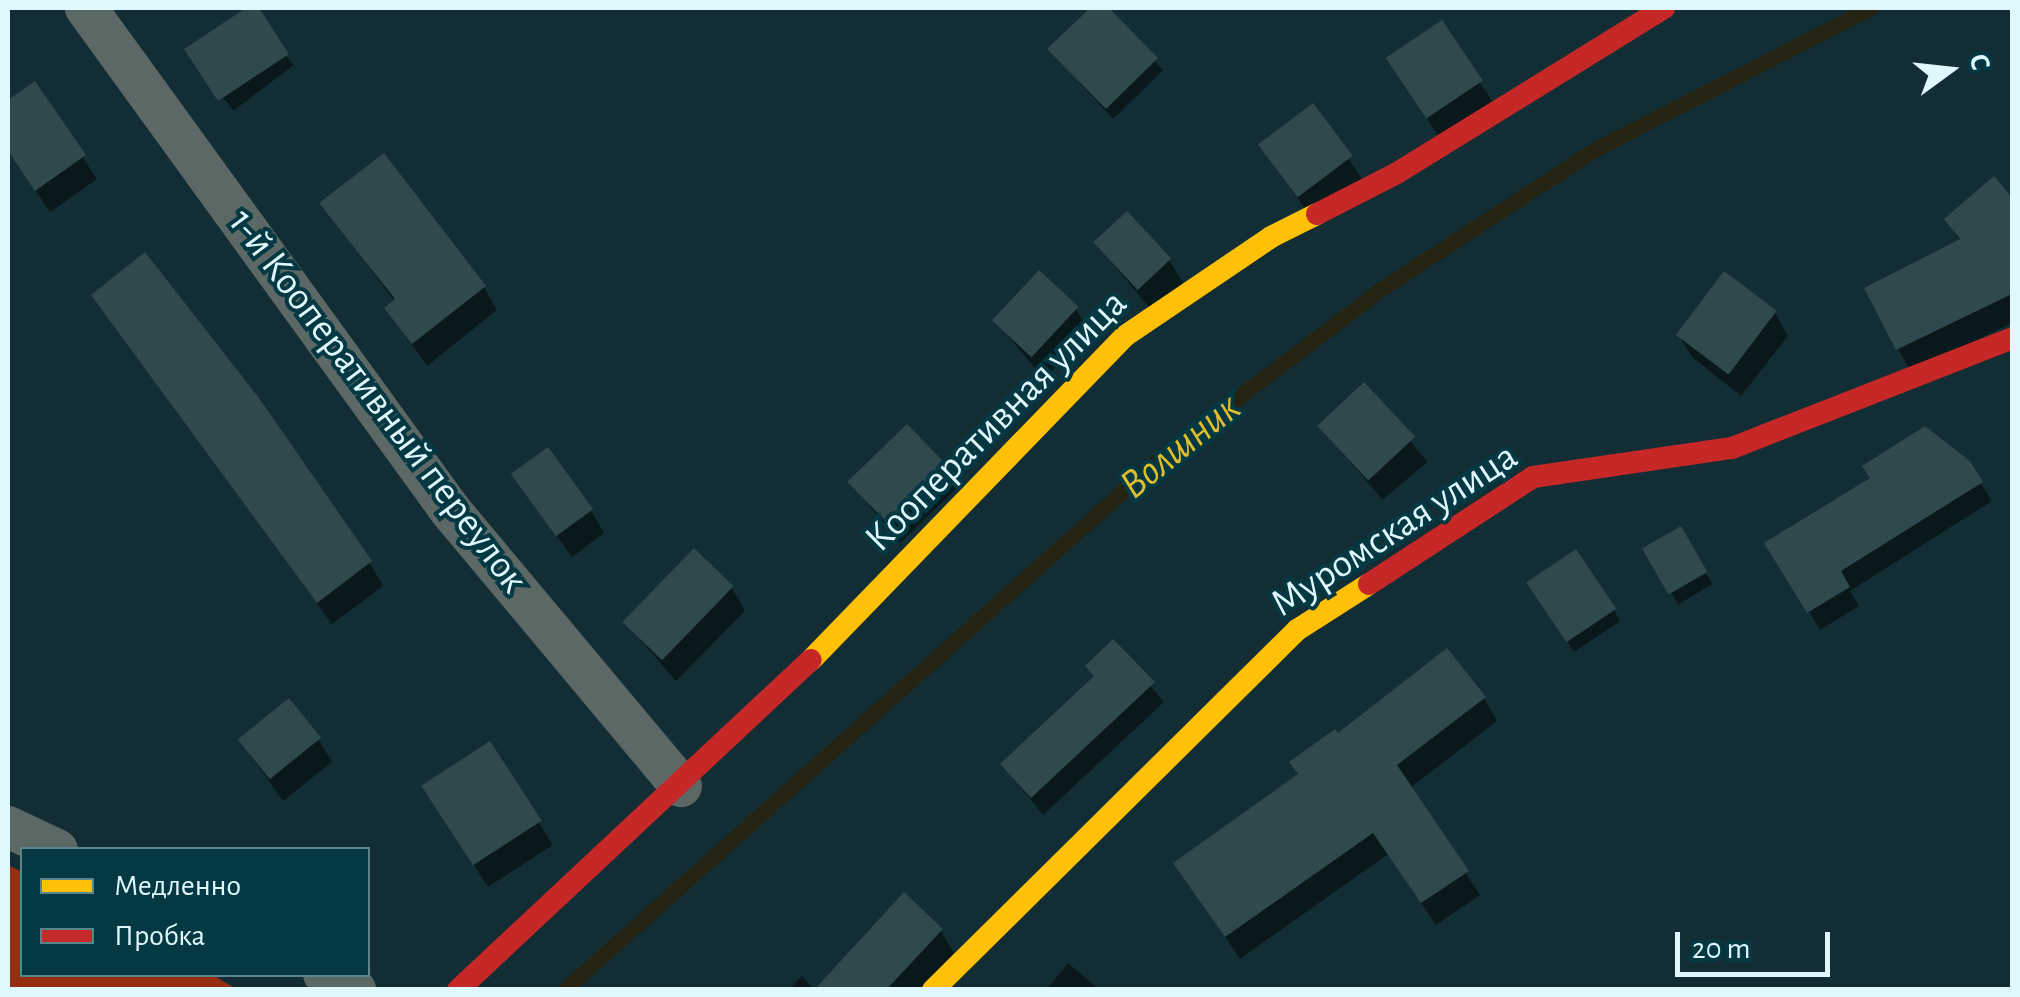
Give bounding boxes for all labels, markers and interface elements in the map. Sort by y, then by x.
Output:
north arrow [1900,20,2000,120]
text: С [1963,51,1995,73]
street label: 1-й Кооперативный переулок [218,200,538,602]
street label: Кооперативная улица [855,280,1137,562]
water label: Волшник [1110,382,1250,510]
street label: Муромская улица [1262,432,1526,628]
legend [20,847,370,977]
text: Медленно [114,871,241,901]
scale bar [1680,912,1835,974]
text: Пробка [114,921,205,951]
text: 20 m [1692,934,1750,964]

